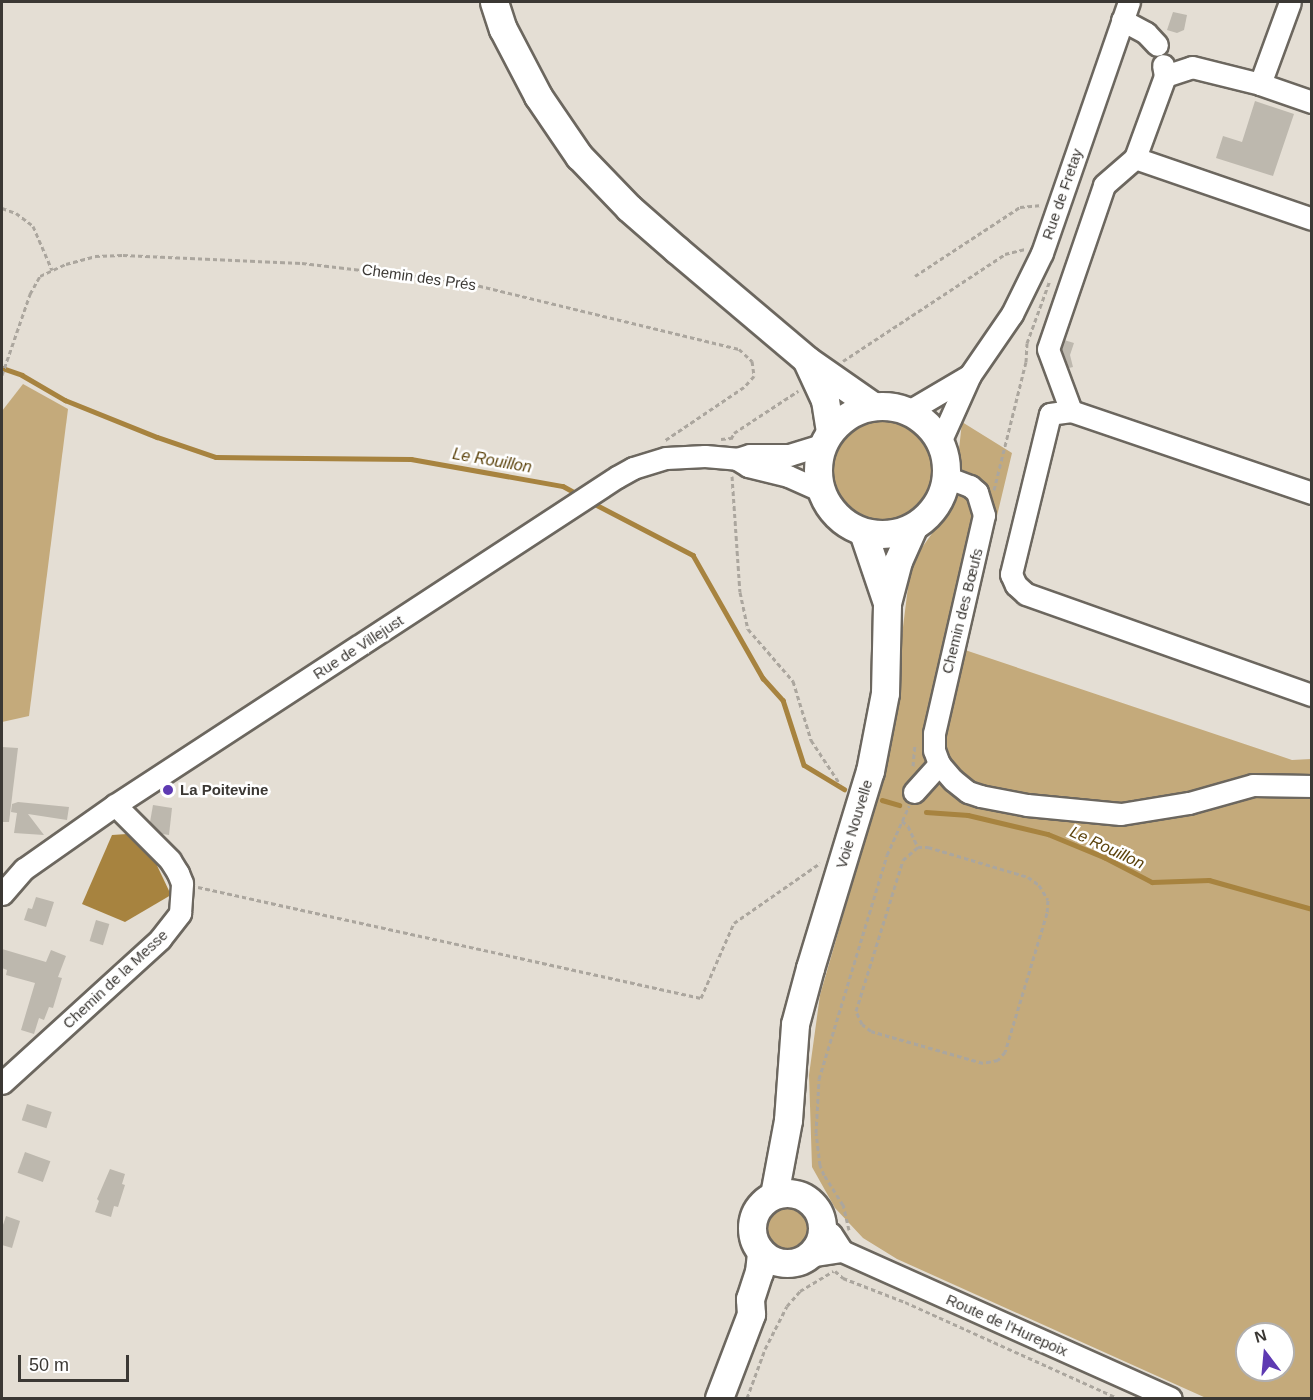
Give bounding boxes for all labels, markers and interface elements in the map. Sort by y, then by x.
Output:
street label: Rue de Fretay [1038,146,1086,242]
street label: Chemin des Prés [361,260,477,294]
water label: Le Rouillon [451,445,533,477]
street label: Chemin des Bœufs [938,547,986,675]
street label: Rue de Villejust [310,611,406,683]
street label: Voie Nouvelle [832,778,876,870]
place label: La Poitevine [180,781,268,799]
marker: La Poitevine [161,783,175,797]
water label: Le Rouillon [1067,822,1147,874]
street label: Chemin de la Messe [59,926,171,1032]
street label: Route de l'Hurepoix [943,1290,1071,1360]
north arrow [1235,1322,1295,1382]
text: N [1253,1326,1268,1346]
scale bar [21,1343,132,1381]
text: 50 m [29,1355,69,1375]

